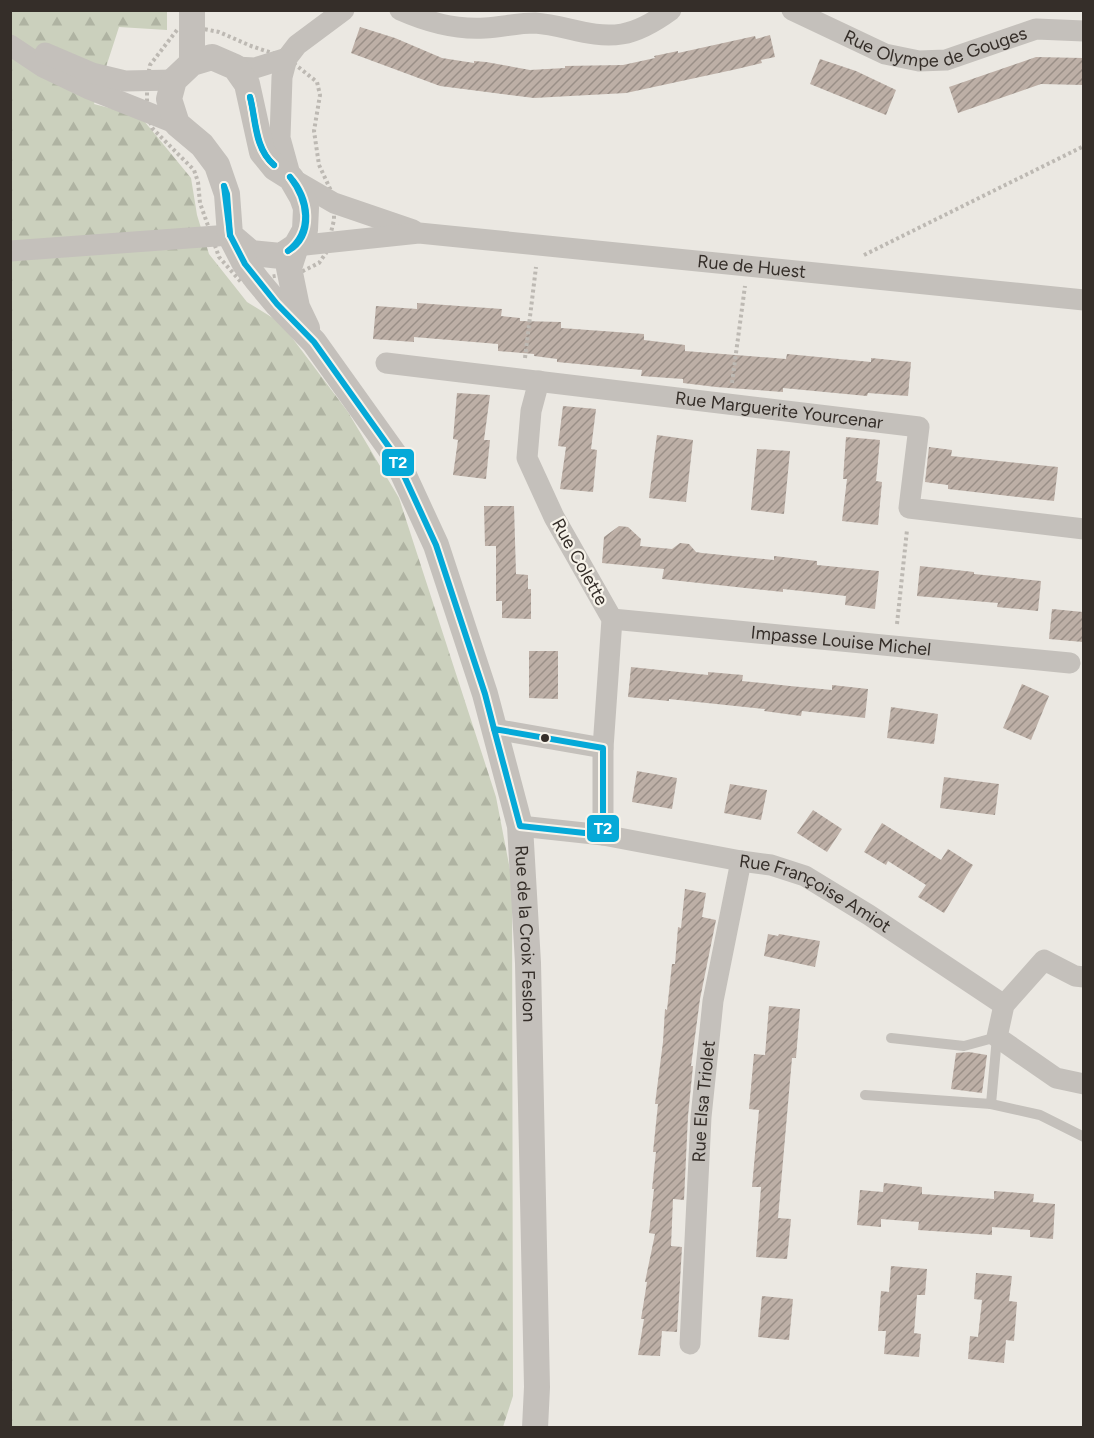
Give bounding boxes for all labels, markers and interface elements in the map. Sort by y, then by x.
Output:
street label: Rue Olympe de Gouges [840,19,1032,43]
text: Rue Olympe de Gouges [840,22,1030,72]
street label: Rue de Huest [696,250,807,283]
street label: Rue Marguerite Yourcenar [674,387,884,434]
line badge: T2 [381,448,415,477]
text: T2 [389,453,407,472]
street label: Rue Colette [547,515,613,610]
street label: Impasse Louise Michel [750,621,932,661]
unlabelled marker [539,732,551,744]
line badge: T2 [586,814,620,843]
text: T2 [594,819,612,838]
street label: Rue de la Croix Feslon [510,845,540,1022]
street label: Rue Françoise Amiot [738,850,895,938]
street label: Rue Elsa Triolet [688,1039,720,1163]

